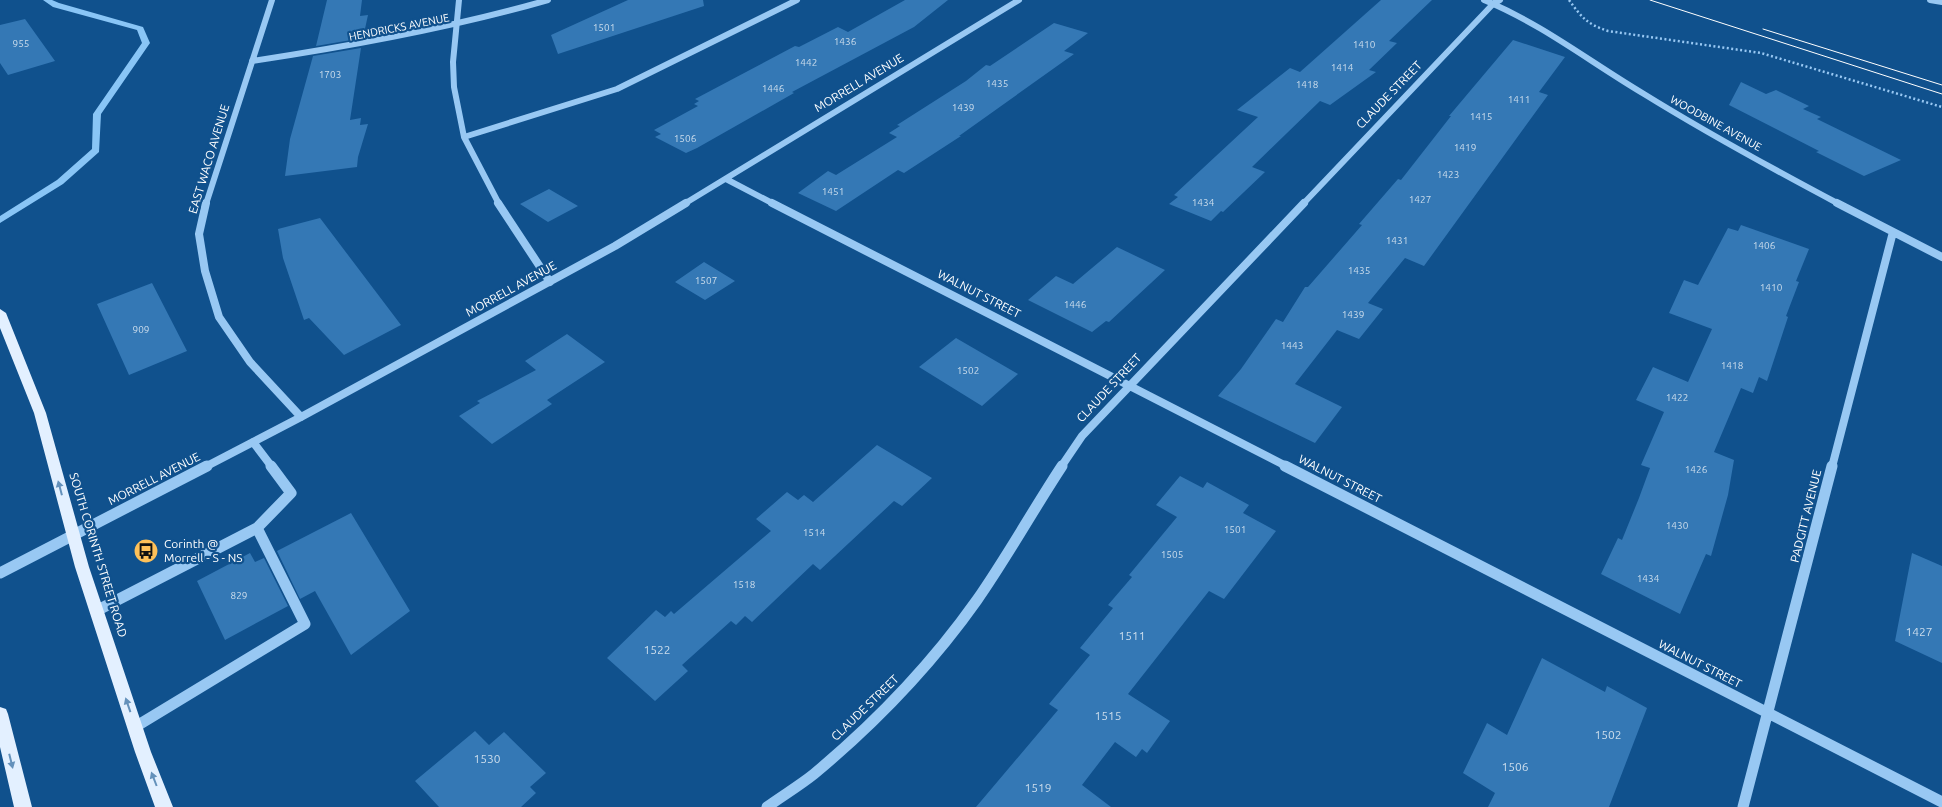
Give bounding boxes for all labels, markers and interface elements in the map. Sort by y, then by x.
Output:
street label: HENDRICKS AVENUE [348,11,450,43]
house number: 1501 [593,22,615,33]
house number: 1436 [834,36,857,47]
house number: 955 [13,38,29,49]
house number: 1410 [1353,39,1376,50]
street label: MORRELL AVENUE [812,51,906,114]
house number: 1442 [795,57,817,68]
street label: CLAUDE STREET [1353,58,1424,131]
house number: 1414 [1331,62,1354,73]
house number: 1703 [319,69,341,80]
house number: 1435 [986,78,1008,89]
house number: 1418 [1296,79,1319,90]
house number: 1446 [762,83,785,94]
street label: WOODBINE AVENUE [1668,93,1764,153]
house number: 1411 [1508,94,1530,105]
street label: EAST WACO AVENUE [186,102,231,215]
house number: 1439 [952,102,974,113]
house number: 1415 [1470,111,1492,122]
house number: 1506 [674,133,697,144]
house number: 1419 [1454,142,1476,153]
house number: 1423 [1437,169,1459,180]
house number: 1451 [822,186,844,197]
house number: 1427 [1409,194,1431,205]
house number: 1434 [1192,197,1215,208]
house number: 1431 [1386,235,1408,246]
house number: 1406 [1753,240,1776,251]
street label: MORRELL AVENUE [463,258,559,319]
house number: 1435 [1348,265,1370,276]
street label: WALNUT STREET [935,267,1023,320]
house number: 1507 [695,275,717,286]
house number: 1410 [1760,282,1783,293]
house number: 1446 [1064,299,1087,310]
house number: 1439 [1342,309,1364,320]
house number: 909 [133,324,149,335]
house number: 1443 [1281,340,1303,351]
street label: CLAUDE STREET [1074,351,1144,424]
house number: 1418 [1721,360,1744,371]
house number: 1502 [957,365,979,376]
house number: 1422 [1666,392,1688,403]
street label: MORRELL AVENUE [106,450,202,507]
street label: WALNUT STREET [1296,452,1384,505]
house number: 1426 [1685,464,1708,475]
street label: PADGITT AVENUE [1788,468,1823,564]
street label: SOUTH CORINTH STREET ROAD [67,471,130,639]
one-way arrow [56,481,64,496]
house number: 1430 [1666,520,1689,531]
house number: 1501 [1224,524,1246,535]
house number: 1514 [803,527,826,538]
place label: Corinth @ Morrell - S - NS [164,537,243,564]
bus stop icon: Corinth @ Morrell - S - NS [133,538,159,564]
house number: 1505 [1161,549,1183,560]
house number: 1434 [1637,573,1660,584]
house number: 1518 [733,579,756,590]
house number: 829 [231,590,247,601]
house number: 1427 [1905,625,1933,638]
house number: 1511 [1118,629,1146,642]
street label: WALNUT STREET [1656,637,1744,690]
house number: 1522 [643,643,671,656]
street label: CLAUDE STREET [828,672,901,743]
one-way arrow [123,698,131,713]
house number: 1515 [1094,709,1122,722]
house number: 1502 [1594,728,1622,741]
house number: 1530 [473,752,501,765]
one-way arrow [7,753,15,768]
house number: 1506 [1501,760,1529,773]
one-way arrow [150,772,157,787]
house number: 1519 [1024,781,1052,794]

